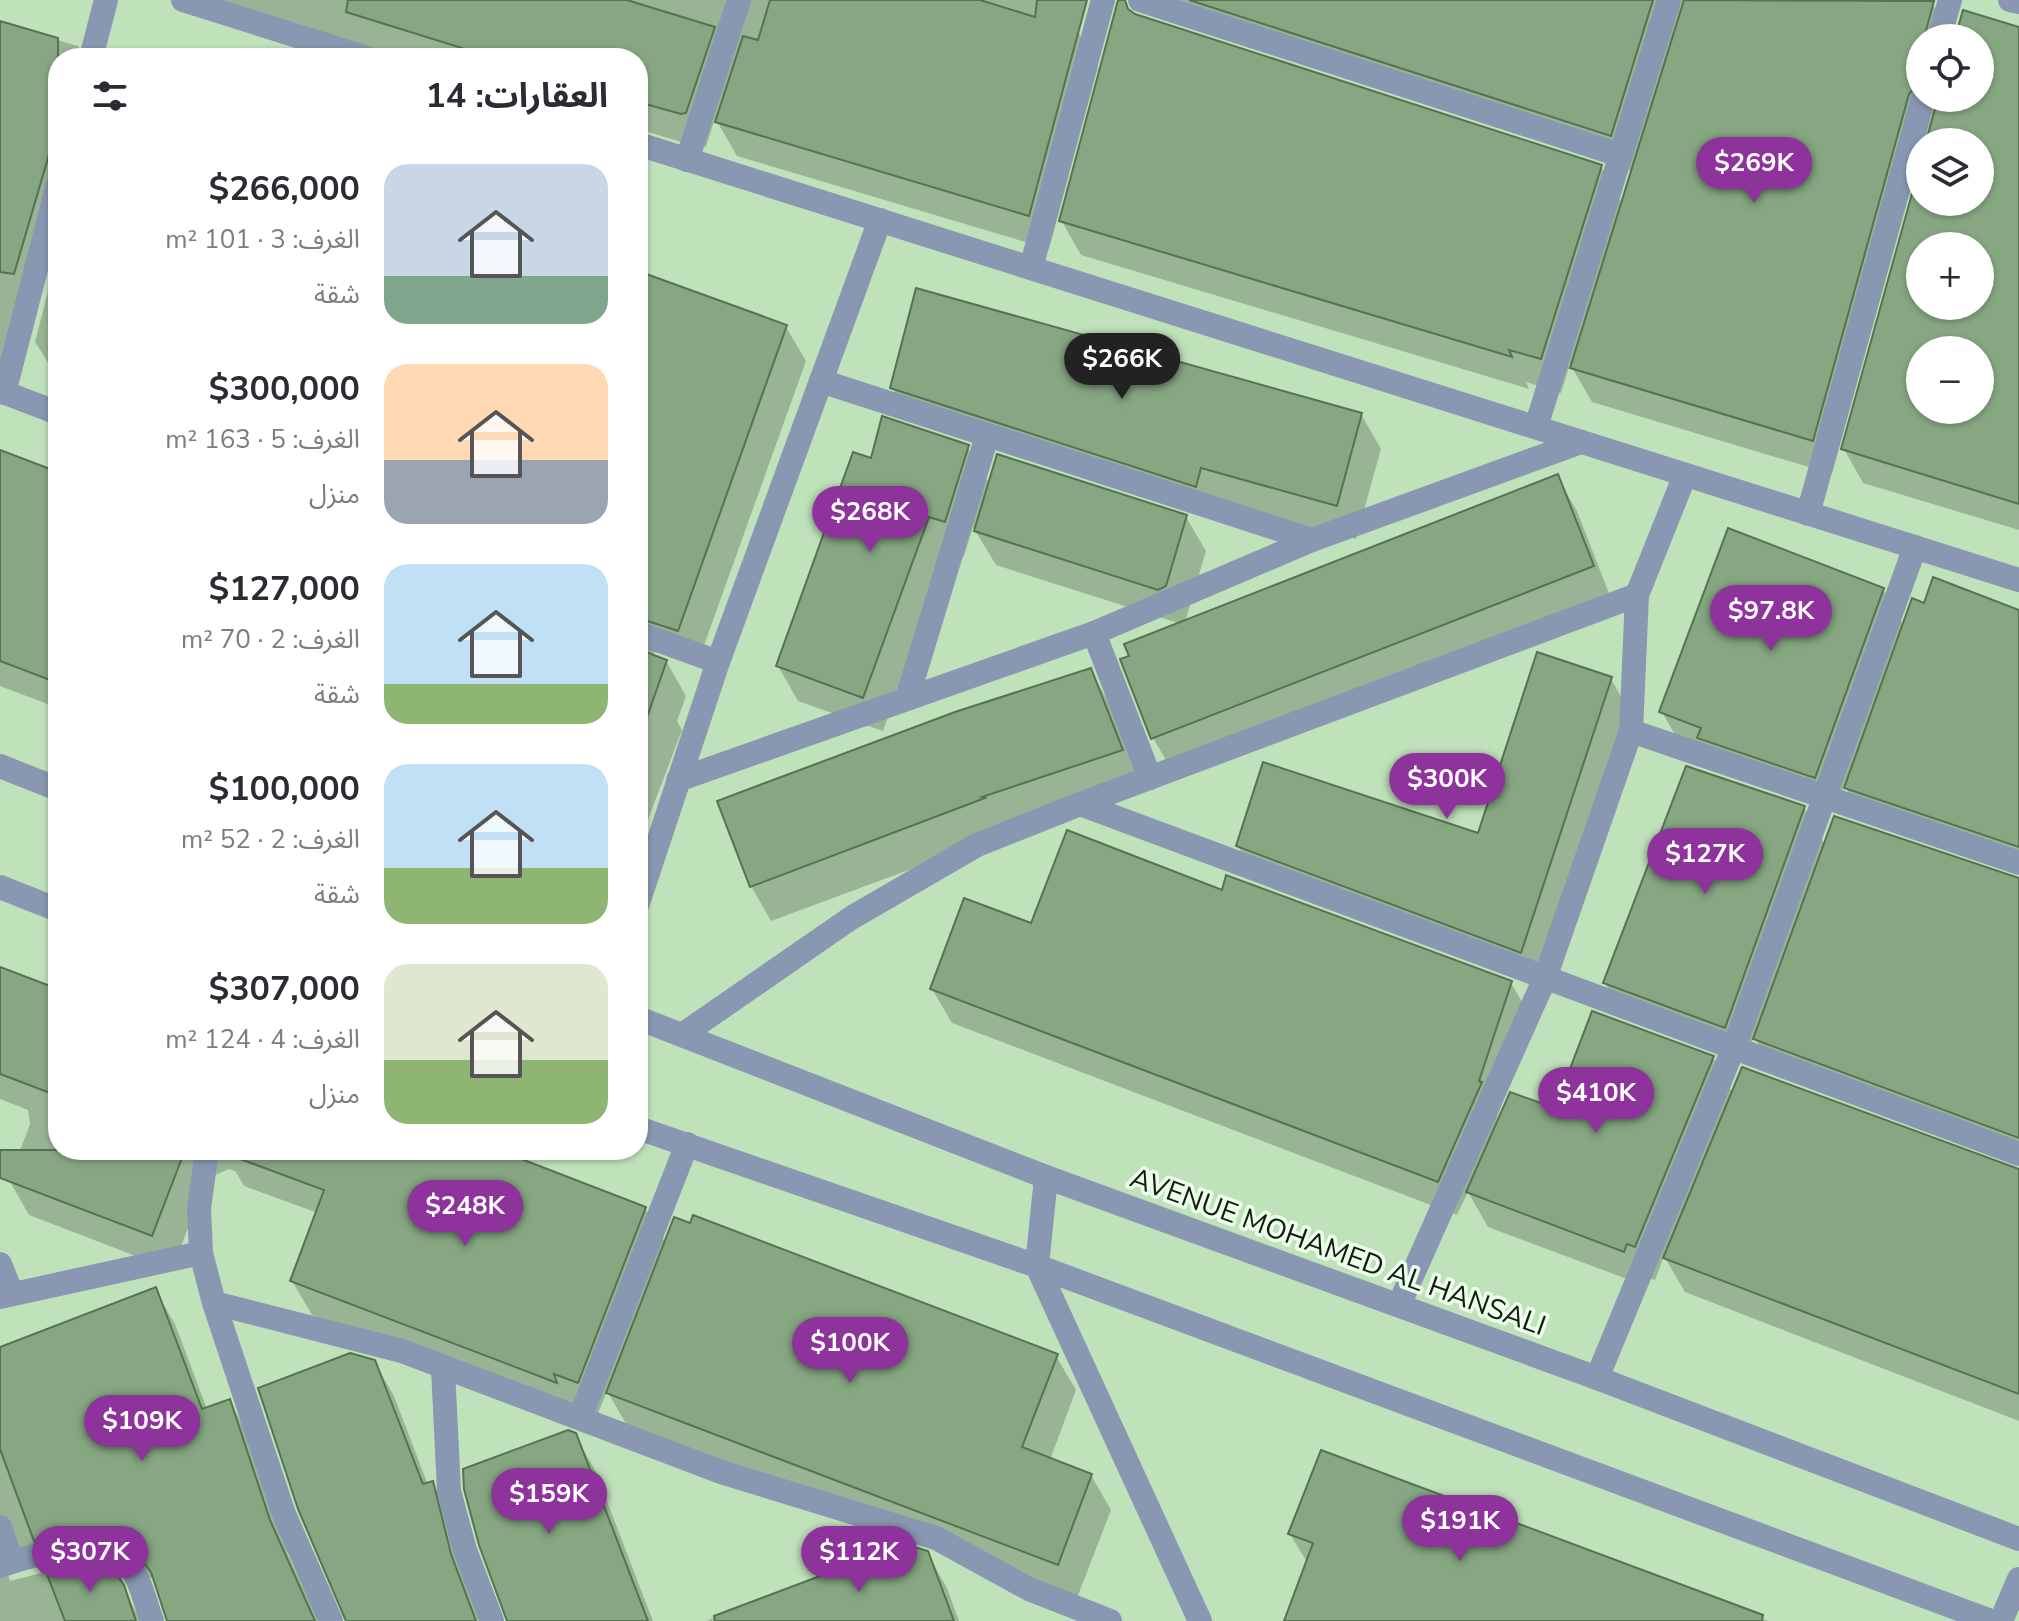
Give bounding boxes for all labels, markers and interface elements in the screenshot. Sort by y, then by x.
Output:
map controls [1906,24,1994,424]
button: locate [1906,24,1994,112]
text: العقارات: 14 [425,73,608,119]
icon: filters [88,74,132,118]
button: layers [1906,128,1994,216]
pin: $269K [1698,137,1810,205]
text: $269K [1714,145,1794,180]
text: $266,000 [209,166,360,212]
icon: home [448,196,544,292]
text: الغرف: 3 · 101 m² [165,222,360,257]
button: + [1906,232,1994,320]
text: شقة [314,277,360,312]
pin: $266K [1066,333,1178,401]
button: − [1906,336,1994,424]
text: $266K [1082,341,1162,376]
text: $300,000 [209,366,360,412]
icon: home [448,396,544,492]
text: الغرف: 5 · 163 m² [165,422,360,457]
text: منزل [309,477,360,512]
pin: $268K [814,486,926,554]
text: $268K [830,494,910,529]
text: $127,000 [209,566,360,612]
pin: $97.8K [1706,585,1836,653]
text: $97.8K [1728,593,1814,628]
icon: home [448,596,544,692]
text: الغرف: 2 · 70 m² [181,622,360,657]
text: شقة [314,677,360,712]
pin: $300K [1391,753,1503,821]
text: $300K [1407,761,1487,796]
text: $100,000 [209,766,360,812]
icon: home [448,796,544,892]
text: الغرف: 2 · 52 m² [181,822,360,857]
pin: $127K [1649,828,1761,896]
text: $127K [1665,836,1745,871]
text: شقة [314,877,360,912]
text: $307,000 [209,966,360,1012]
icon: home [448,996,544,1092]
text: الغرف: 4 · 124 m² [165,1022,360,1057]
pin: $410K [1540,1067,1652,1135]
text: $410K [1556,1075,1636,1110]
text: منزل [309,1077,360,1112]
street label: AVENUE MOHAMED AL HANSALI [1125,1159,1551,1345]
pin: $248K [409,1180,521,1248]
text: $248K [425,1188,505,1223]
pin: $100K [794,1317,906,1385]
text: $100K [810,1325,890,1360]
pin: $109K [86,1395,198,1463]
text: $109K [102,1403,182,1438]
pin: $159K [493,1468,605,1536]
text: $159K [509,1476,589,1511]
pin: $191K [1404,1495,1516,1563]
text: $191K [1420,1503,1500,1538]
pin: $307K [34,1526,146,1594]
pin: $112K [803,1526,915,1594]
text: $307K [50,1534,130,1569]
text: $112K [819,1534,899,1569]

